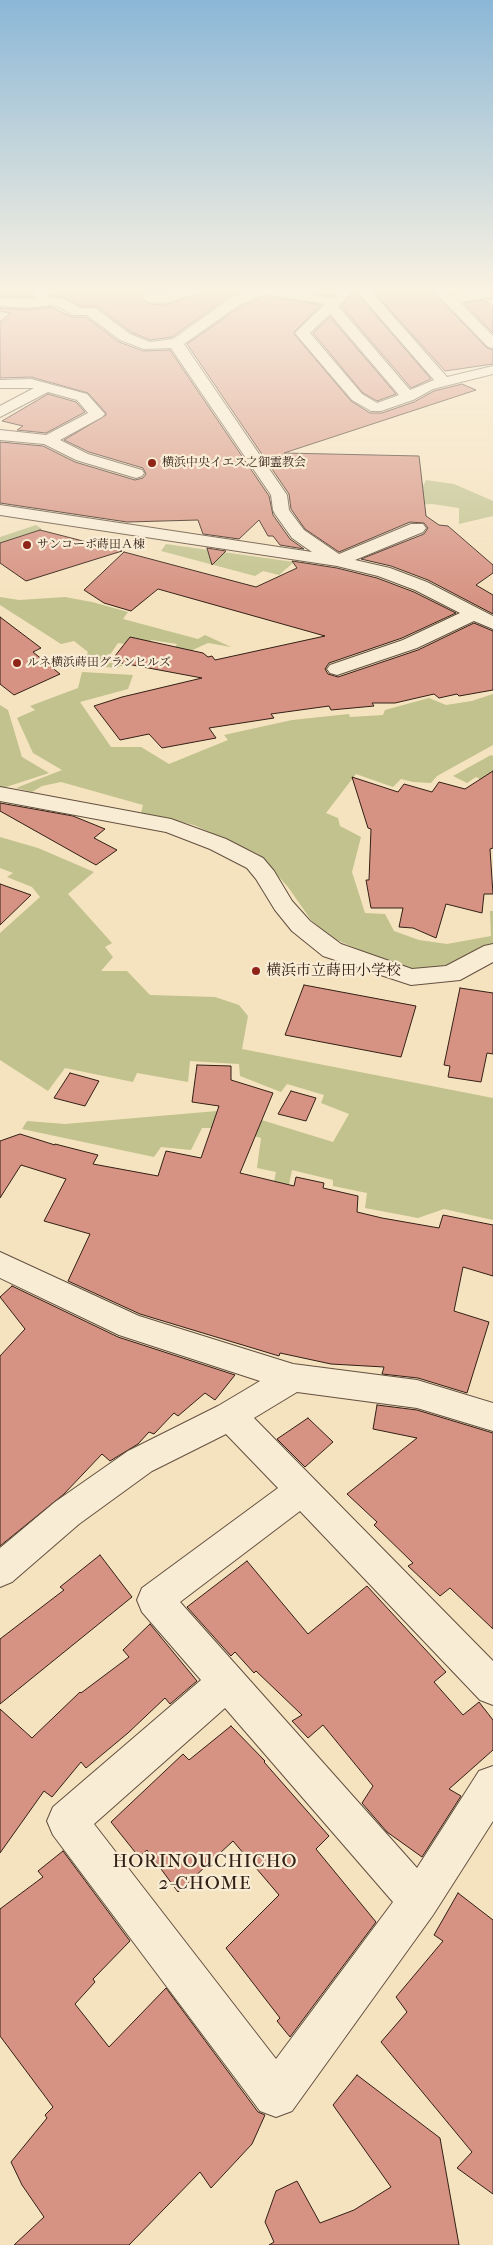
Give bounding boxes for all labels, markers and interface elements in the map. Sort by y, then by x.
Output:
place label: 横浜中央イエス之御霊教会 [162,456,306,470]
marker: 横浜中央イエス之御霊教会 [146,457,158,469]
place label: サンコーポ蒔田Ａ棟 [37,538,145,552]
marker: サンコーポ蒔田Ａ棟 [21,539,33,551]
place label: ルネ横浜蒔田グランヒルズ [27,656,171,670]
marker: ルネ横浜蒔田グランヒルズ [11,657,23,669]
place label: 横浜市立蒔田小学校 [266,962,401,980]
marker: 横浜市立蒔田小学校 [250,965,262,977]
district label: HORINOUCHICHO 2-CHOME [111,1851,299,1895]

